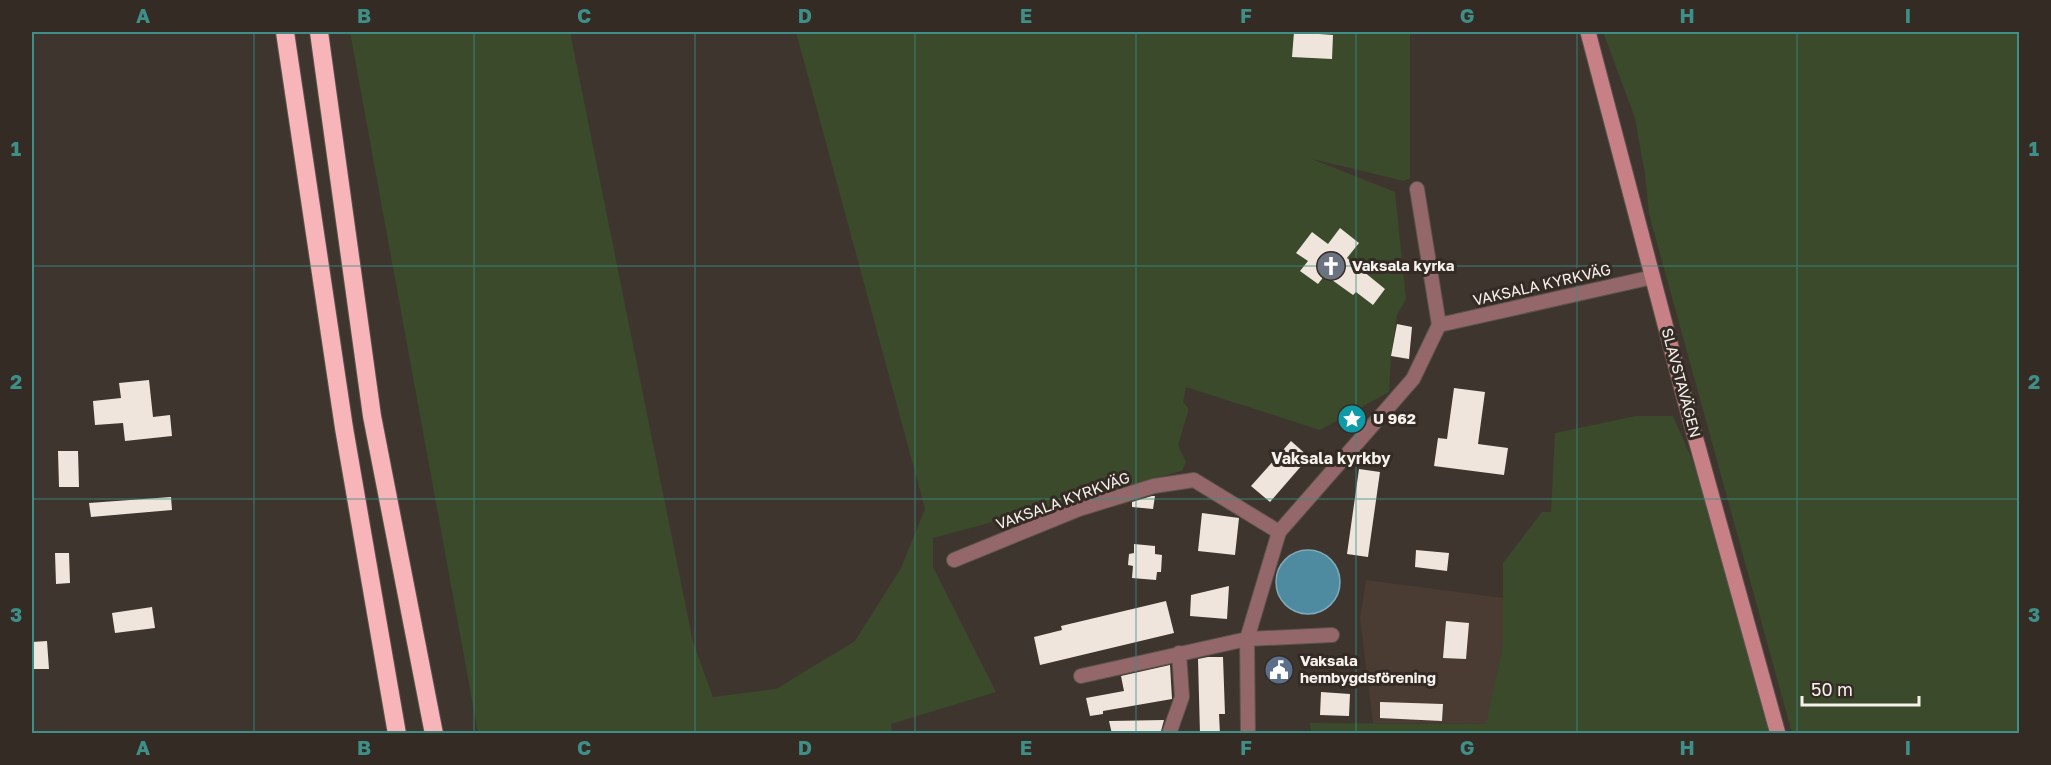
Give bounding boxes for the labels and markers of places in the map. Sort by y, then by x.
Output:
church icon: Vaksala kyrka [1315,250,1347,282]
place label: Vaksala kyrka [1352,256,1455,274]
place icon: U 962 [1336,403,1368,435]
place label: U 962 [1373,409,1416,427]
place label: Vaksala hembygdsförening [1300,651,1436,686]
public building icon: Vaksala hembygdsförening [1263,654,1295,686]

